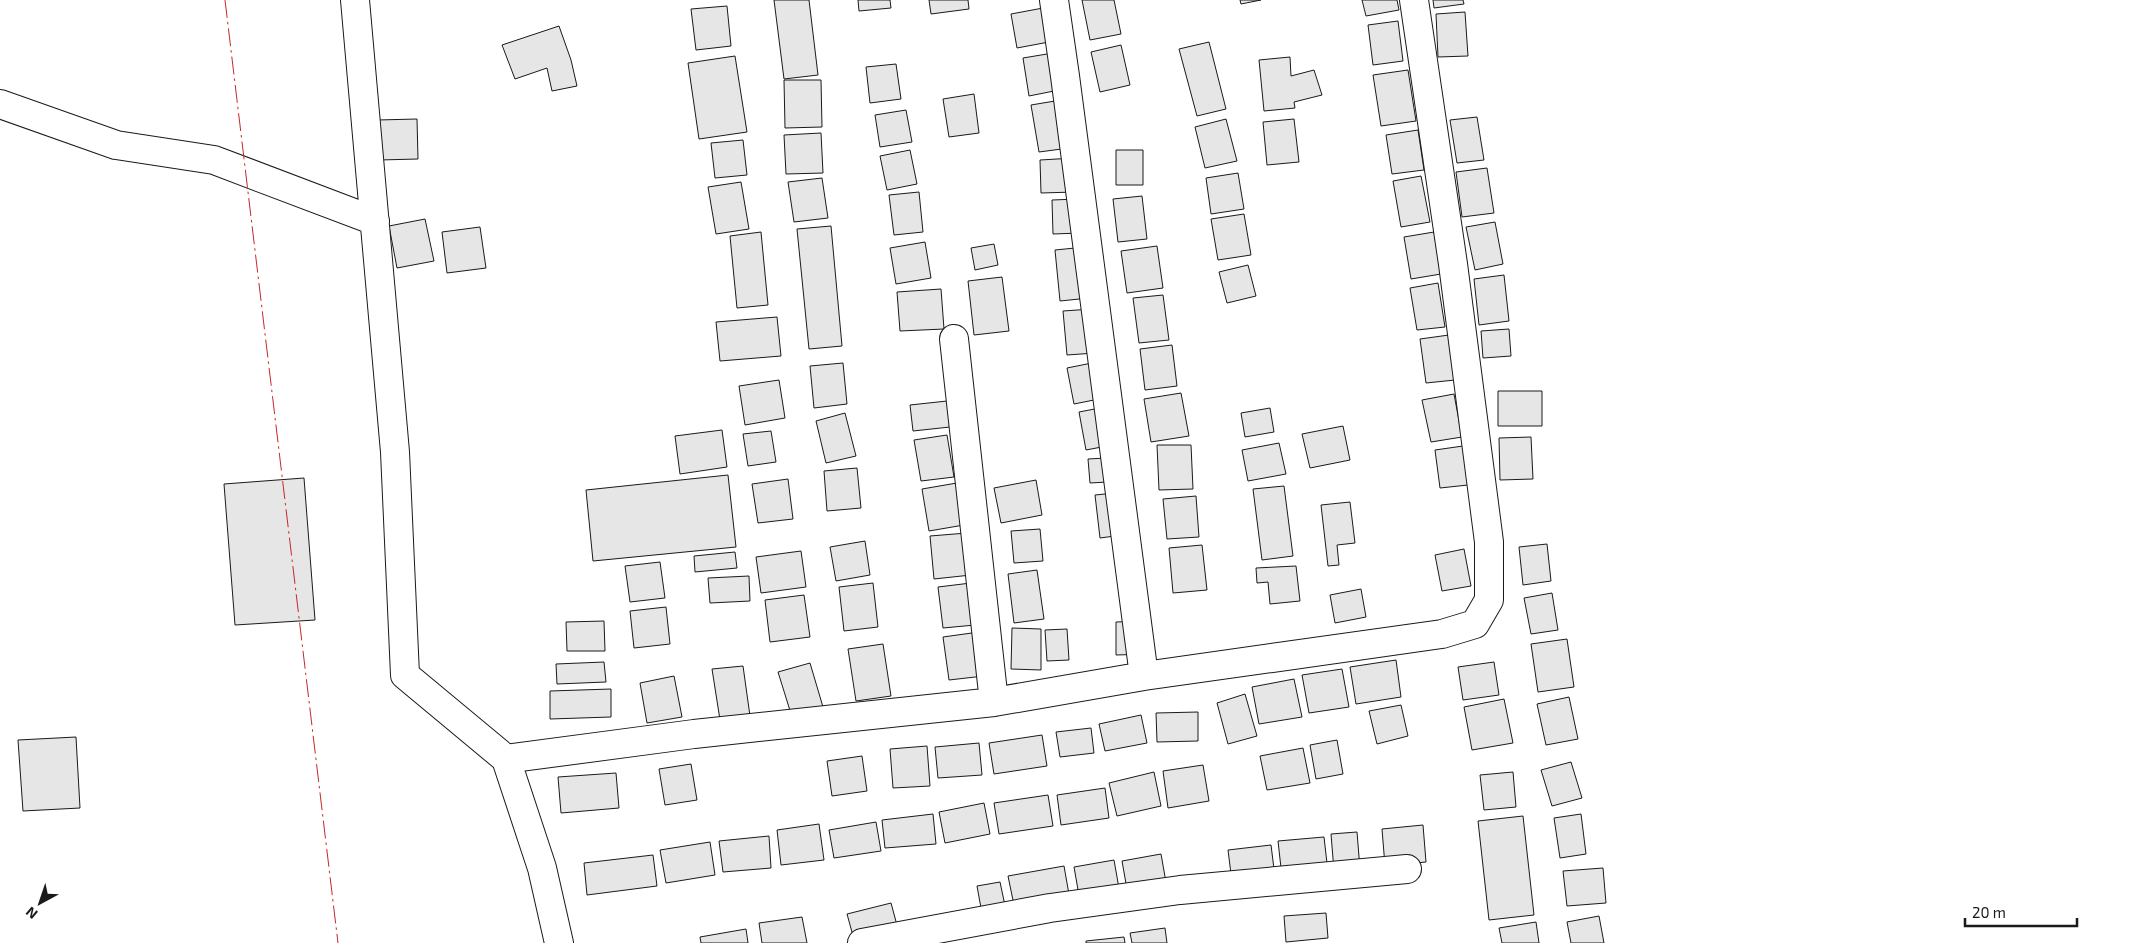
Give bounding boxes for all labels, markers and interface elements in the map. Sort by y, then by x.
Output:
north arrow [15,878,65,928]
scale bar [1965,896,2078,928]
text: 20 m [1972,903,2006,921]
text: N [22,904,41,923]

